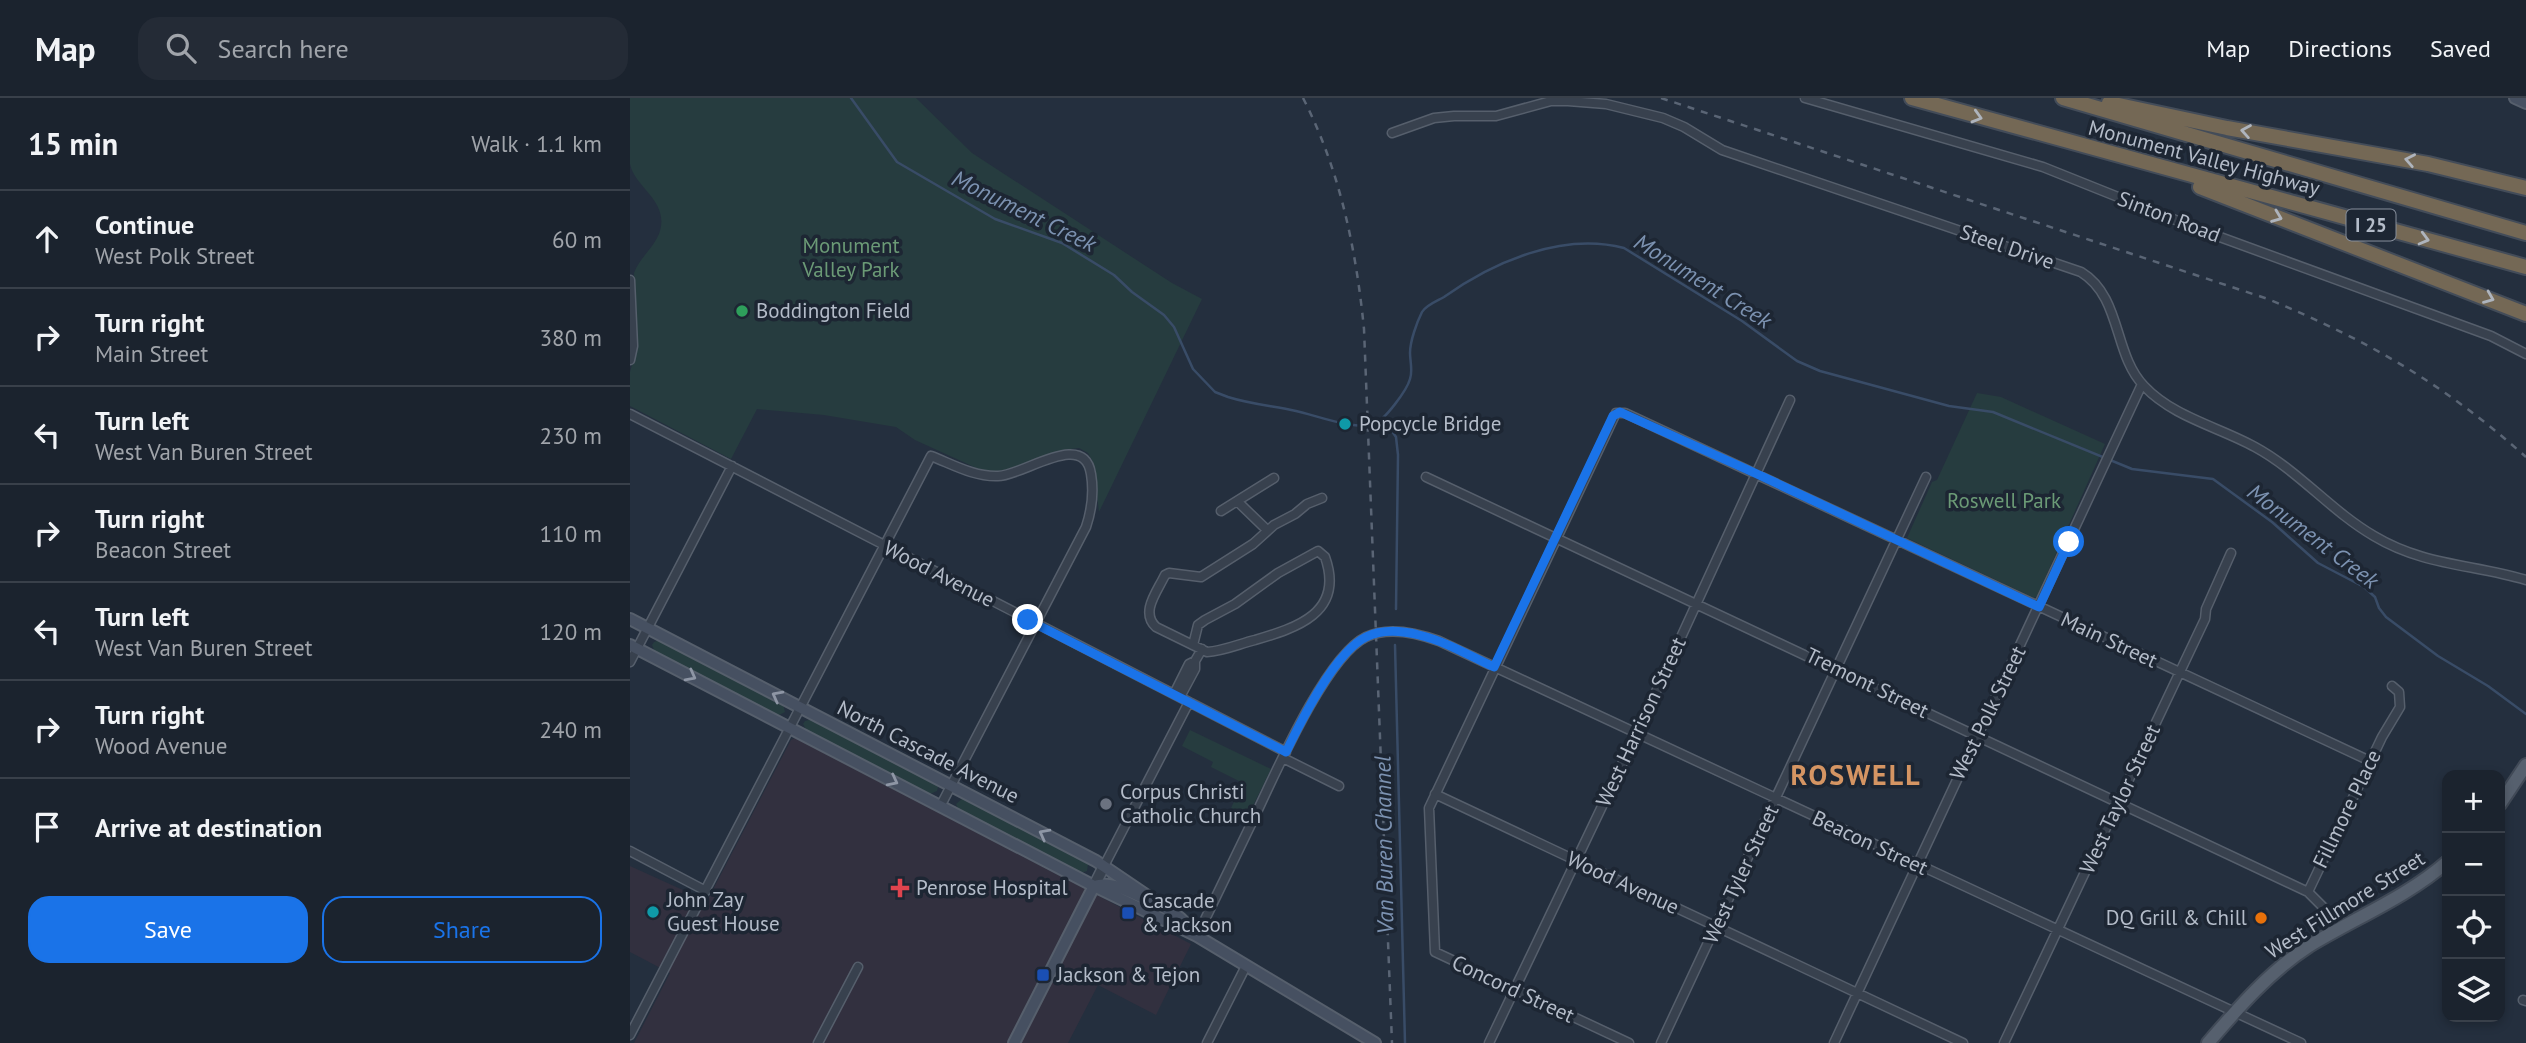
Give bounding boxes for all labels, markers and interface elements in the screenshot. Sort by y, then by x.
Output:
search box [138,17,628,80]
text: Map [35,27,96,70]
icon: search [162,29,200,67]
text: Search here [218,32,349,65]
text: Map [2206,33,2250,64]
text: Directions [2288,33,2392,64]
text: Saved [2430,33,2491,64]
one-way arrow [1971,108,1983,123]
street label: Monument Valley Highway [2085,114,2323,201]
text: 15 min [28,124,118,163]
one-way arrow [2240,124,2252,139]
text: Walk · 1.1 km [471,129,602,158]
one-way arrow [2404,154,2416,169]
water label: Monument Creek [947,163,1103,259]
street label: Sinton Road [2114,185,2224,248]
text: Continue [95,208,194,241]
one-way arrow [2270,208,2282,222]
road number: I 25 [2346,209,2396,240]
street label: Steel Drive [1956,218,2058,275]
icon: ahead [28,220,66,258]
text: 60 m [552,225,602,254]
water label: Monument Creek [1629,227,1779,335]
one-way arrow [2417,231,2429,246]
park label: Monument Valley Park [801,232,900,283]
text: West Polk Street [95,241,255,270]
one-way arrow [2483,290,2495,304]
place label: Boddington Field [756,297,910,324]
marker: Boddington Field [734,303,750,319]
text: Turn right [95,306,204,339]
icon: right [28,318,66,356]
text: 380 m [540,323,602,352]
text: Main Street [95,339,208,368]
text: Turn left [95,404,189,437]
place label: Popcycle Bridge [1359,410,1502,437]
icon: left [28,416,66,454]
marker: Popcycle Bridge [1337,416,1353,432]
text: 230 m [540,421,602,450]
text: West Van Buren Street [95,437,313,466]
water label: Monument Creek [2242,477,2386,595]
park label: Roswell Park [1947,487,2061,514]
text: Turn right [95,502,204,535]
icon: right [28,514,66,552]
text: 110 m [540,519,602,548]
route start [2053,526,2084,557]
street label: Wood Avenue [879,534,999,613]
text: Beacon Street [95,535,231,564]
text: Turn left [95,600,189,633]
route end [1012,604,1043,635]
street label: Main Street [2057,605,2162,674]
icon: left [28,612,66,650]
text: 120 m [540,617,602,646]
text: West Van Buren Street [95,633,313,662]
street label: West Harrison Street [1589,633,1692,811]
street label: Tremont Street [1801,641,1933,724]
street label: West Polk Street [1943,641,2032,784]
one-way arrow [683,668,696,682]
one-way arrow [772,690,784,704]
street label: North Cascade Avenue [833,694,1024,809]
text: Turn right [95,698,204,731]
icon: right [28,710,66,748]
text: 240 m [540,715,602,744]
street label: West Taylor Street [2073,720,2166,878]
text: Wood Avenue [95,731,227,760]
street label: Fillmore Place [2306,745,2387,872]
water label: Van Buren Channel [1367,755,1400,935]
district label: ROSWELL [1790,756,1922,793]
map controls [2442,770,2505,1022]
button: + [2442,770,2505,833]
one-way arrow [886,772,898,786]
place label: Corpus Christi Catholic Church [1120,778,1261,829]
marker: Corpus Christi Catholic Church [1098,796,1114,812]
street label: West Tyler Street [1697,800,1784,947]
street label: Beacon Street [1808,804,1932,881]
icon: arrive [28,808,66,846]
text: Arrive at destination [95,811,322,844]
one-way arrow [1039,829,1051,842]
button: − [2442,833,2505,896]
street label: Wood Avenue [1563,845,1684,920]
street label: West Fillmore Street [2260,845,2429,964]
place label: Penrose Hospital [916,874,1068,901]
marker: Penrose Hospital [890,878,910,898]
place label: John Zay Guest House [666,886,780,937]
place label: Cascade & Jackson [1142,887,1232,938]
button: Save [28,896,308,963]
button: Share [322,896,602,963]
button: locate [2442,896,2505,959]
marker: John Zay Guest House [645,904,661,920]
place label: DQ Grill & Chill [2106,904,2247,931]
marker: Cascade & Jackson [1120,905,1136,921]
marker: DQ Grill & Chill [2253,910,2269,926]
street label: Concord Street [1448,948,1579,1029]
button: layers [2442,959,2505,1022]
place label: Jackson & Tejon [1056,961,1200,988]
marker: Jackson & Tejon [1035,967,1051,983]

